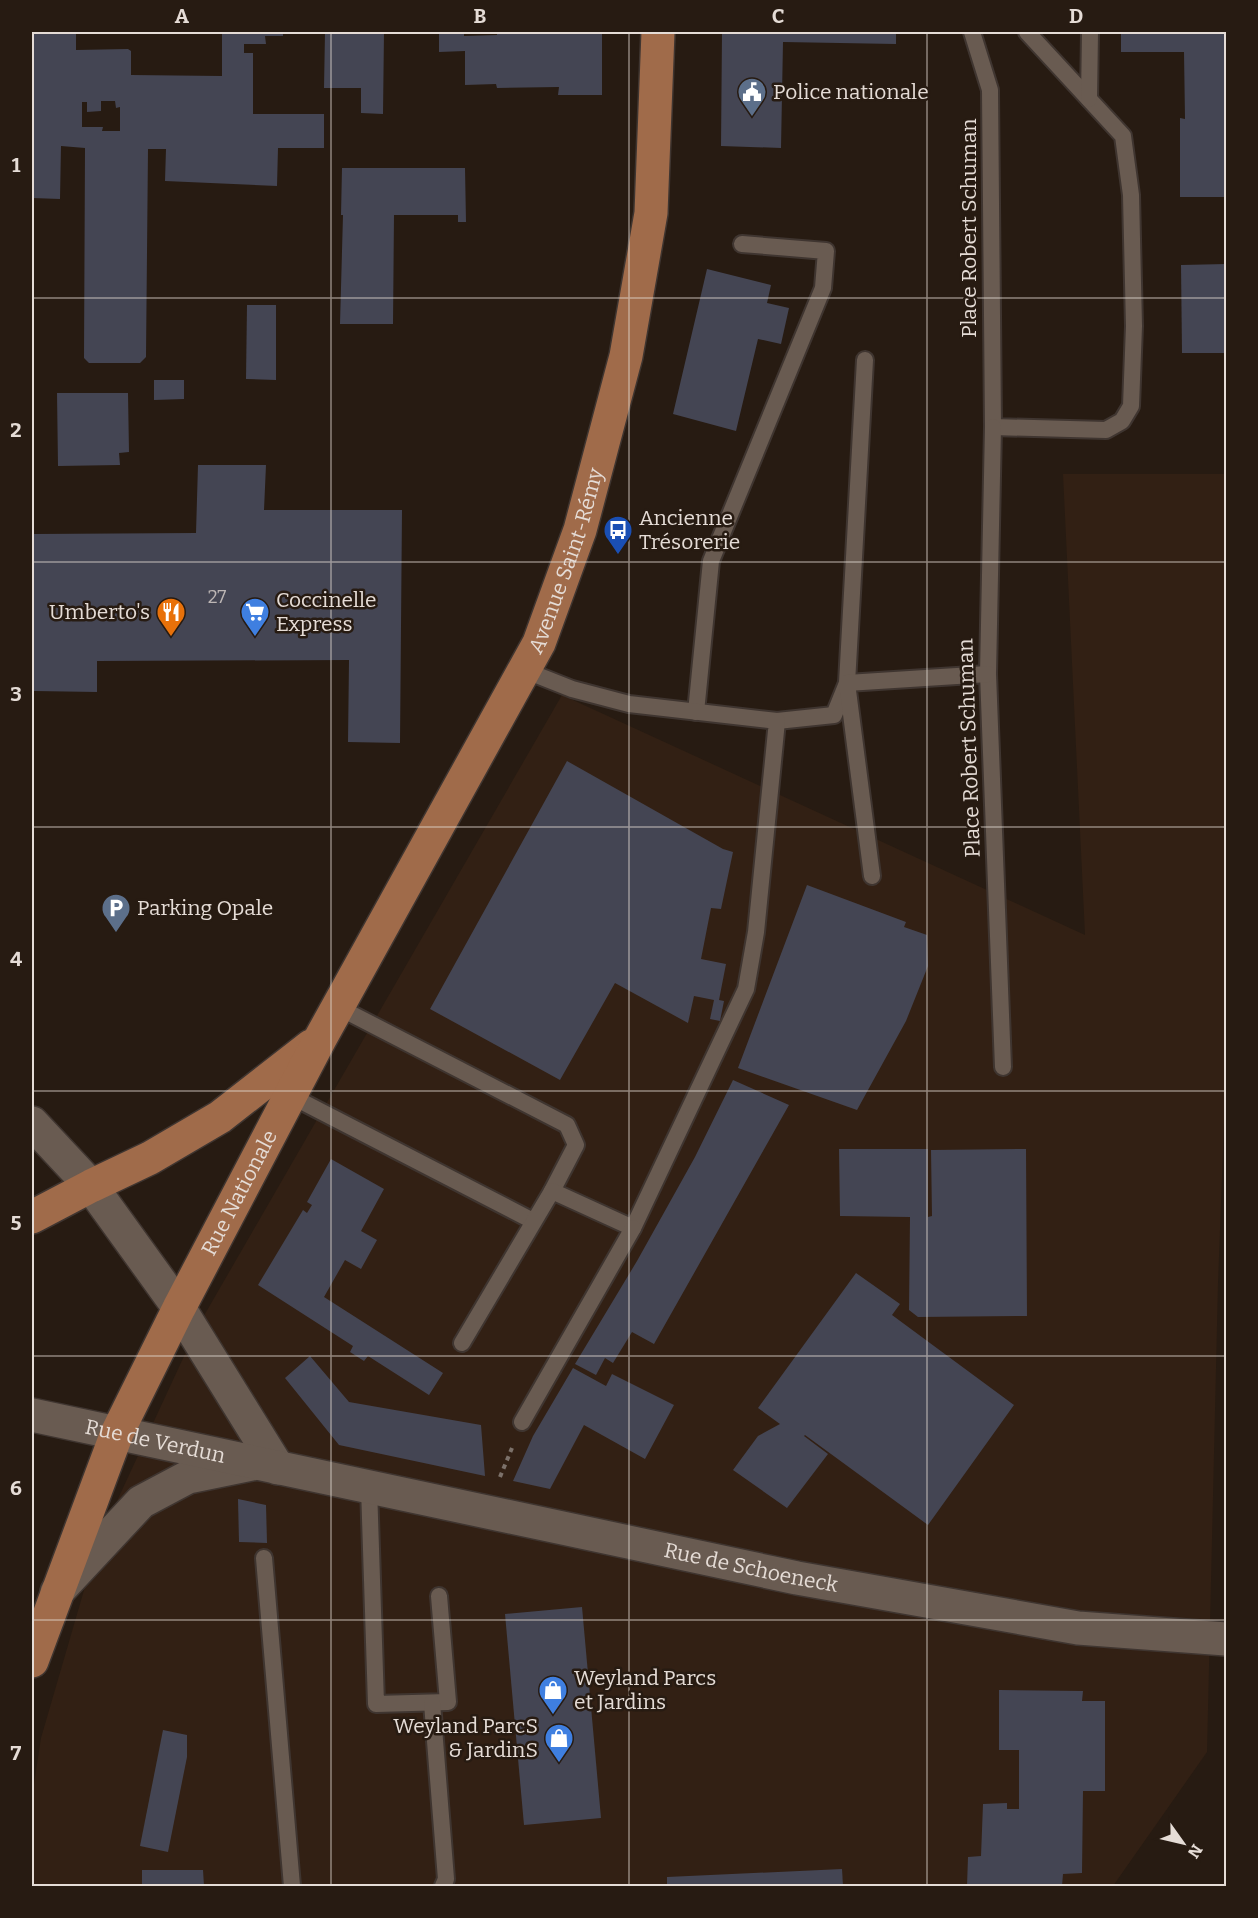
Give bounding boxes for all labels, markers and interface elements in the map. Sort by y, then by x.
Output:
text: A [175,4,190,28]
text: B [474,4,487,28]
text: C [772,4,784,28]
text: D [1069,4,1083,28]
public building icon: Police nationale [736,76,768,118]
place label: Police nationale [773,79,929,105]
street label: Place Robert Schuman [956,118,982,338]
text: 1 [12,153,21,177]
text: 2 [10,418,22,442]
street label: Avenue Saint-Rémy [523,464,609,658]
place label: Ancienne Trésorerie [639,505,740,555]
bus stop icon: Ancienne Trésorerie [602,514,634,556]
house number: 27 [208,586,226,608]
place label: Coccinelle Express [276,587,377,637]
restaurant icon: Umberto's [155,596,187,638]
supermarket icon: Coccinelle Express [239,596,271,638]
place label: Umberto's [49,599,150,625]
street label: Place Robert Schuman [952,638,986,858]
text: 3 [10,682,22,706]
parking icon: Parking Opale [100,892,132,934]
place label: Parking Opale [137,895,273,921]
text: 4 [10,947,22,971]
street label: Rue Nationale [196,1125,283,1260]
text: 5 [11,1211,22,1235]
street label: Rue de Verdun [83,1414,228,1469]
text: 6 [10,1476,22,1500]
street label: Rue de Schoeneck [662,1537,840,1598]
place label: Weyland Parcs et Jardins [574,1665,716,1715]
shop icon: Weyland Parcs et Jardins [537,1674,569,1716]
place label: Weyland ParcS & JardinS [393,1713,538,1763]
shop icon: Weyland ParcS & JardinS [543,1722,575,1764]
text: 7 [11,1741,22,1765]
north arrow [1153,1813,1213,1873]
text: N [1184,1841,1206,1862]

